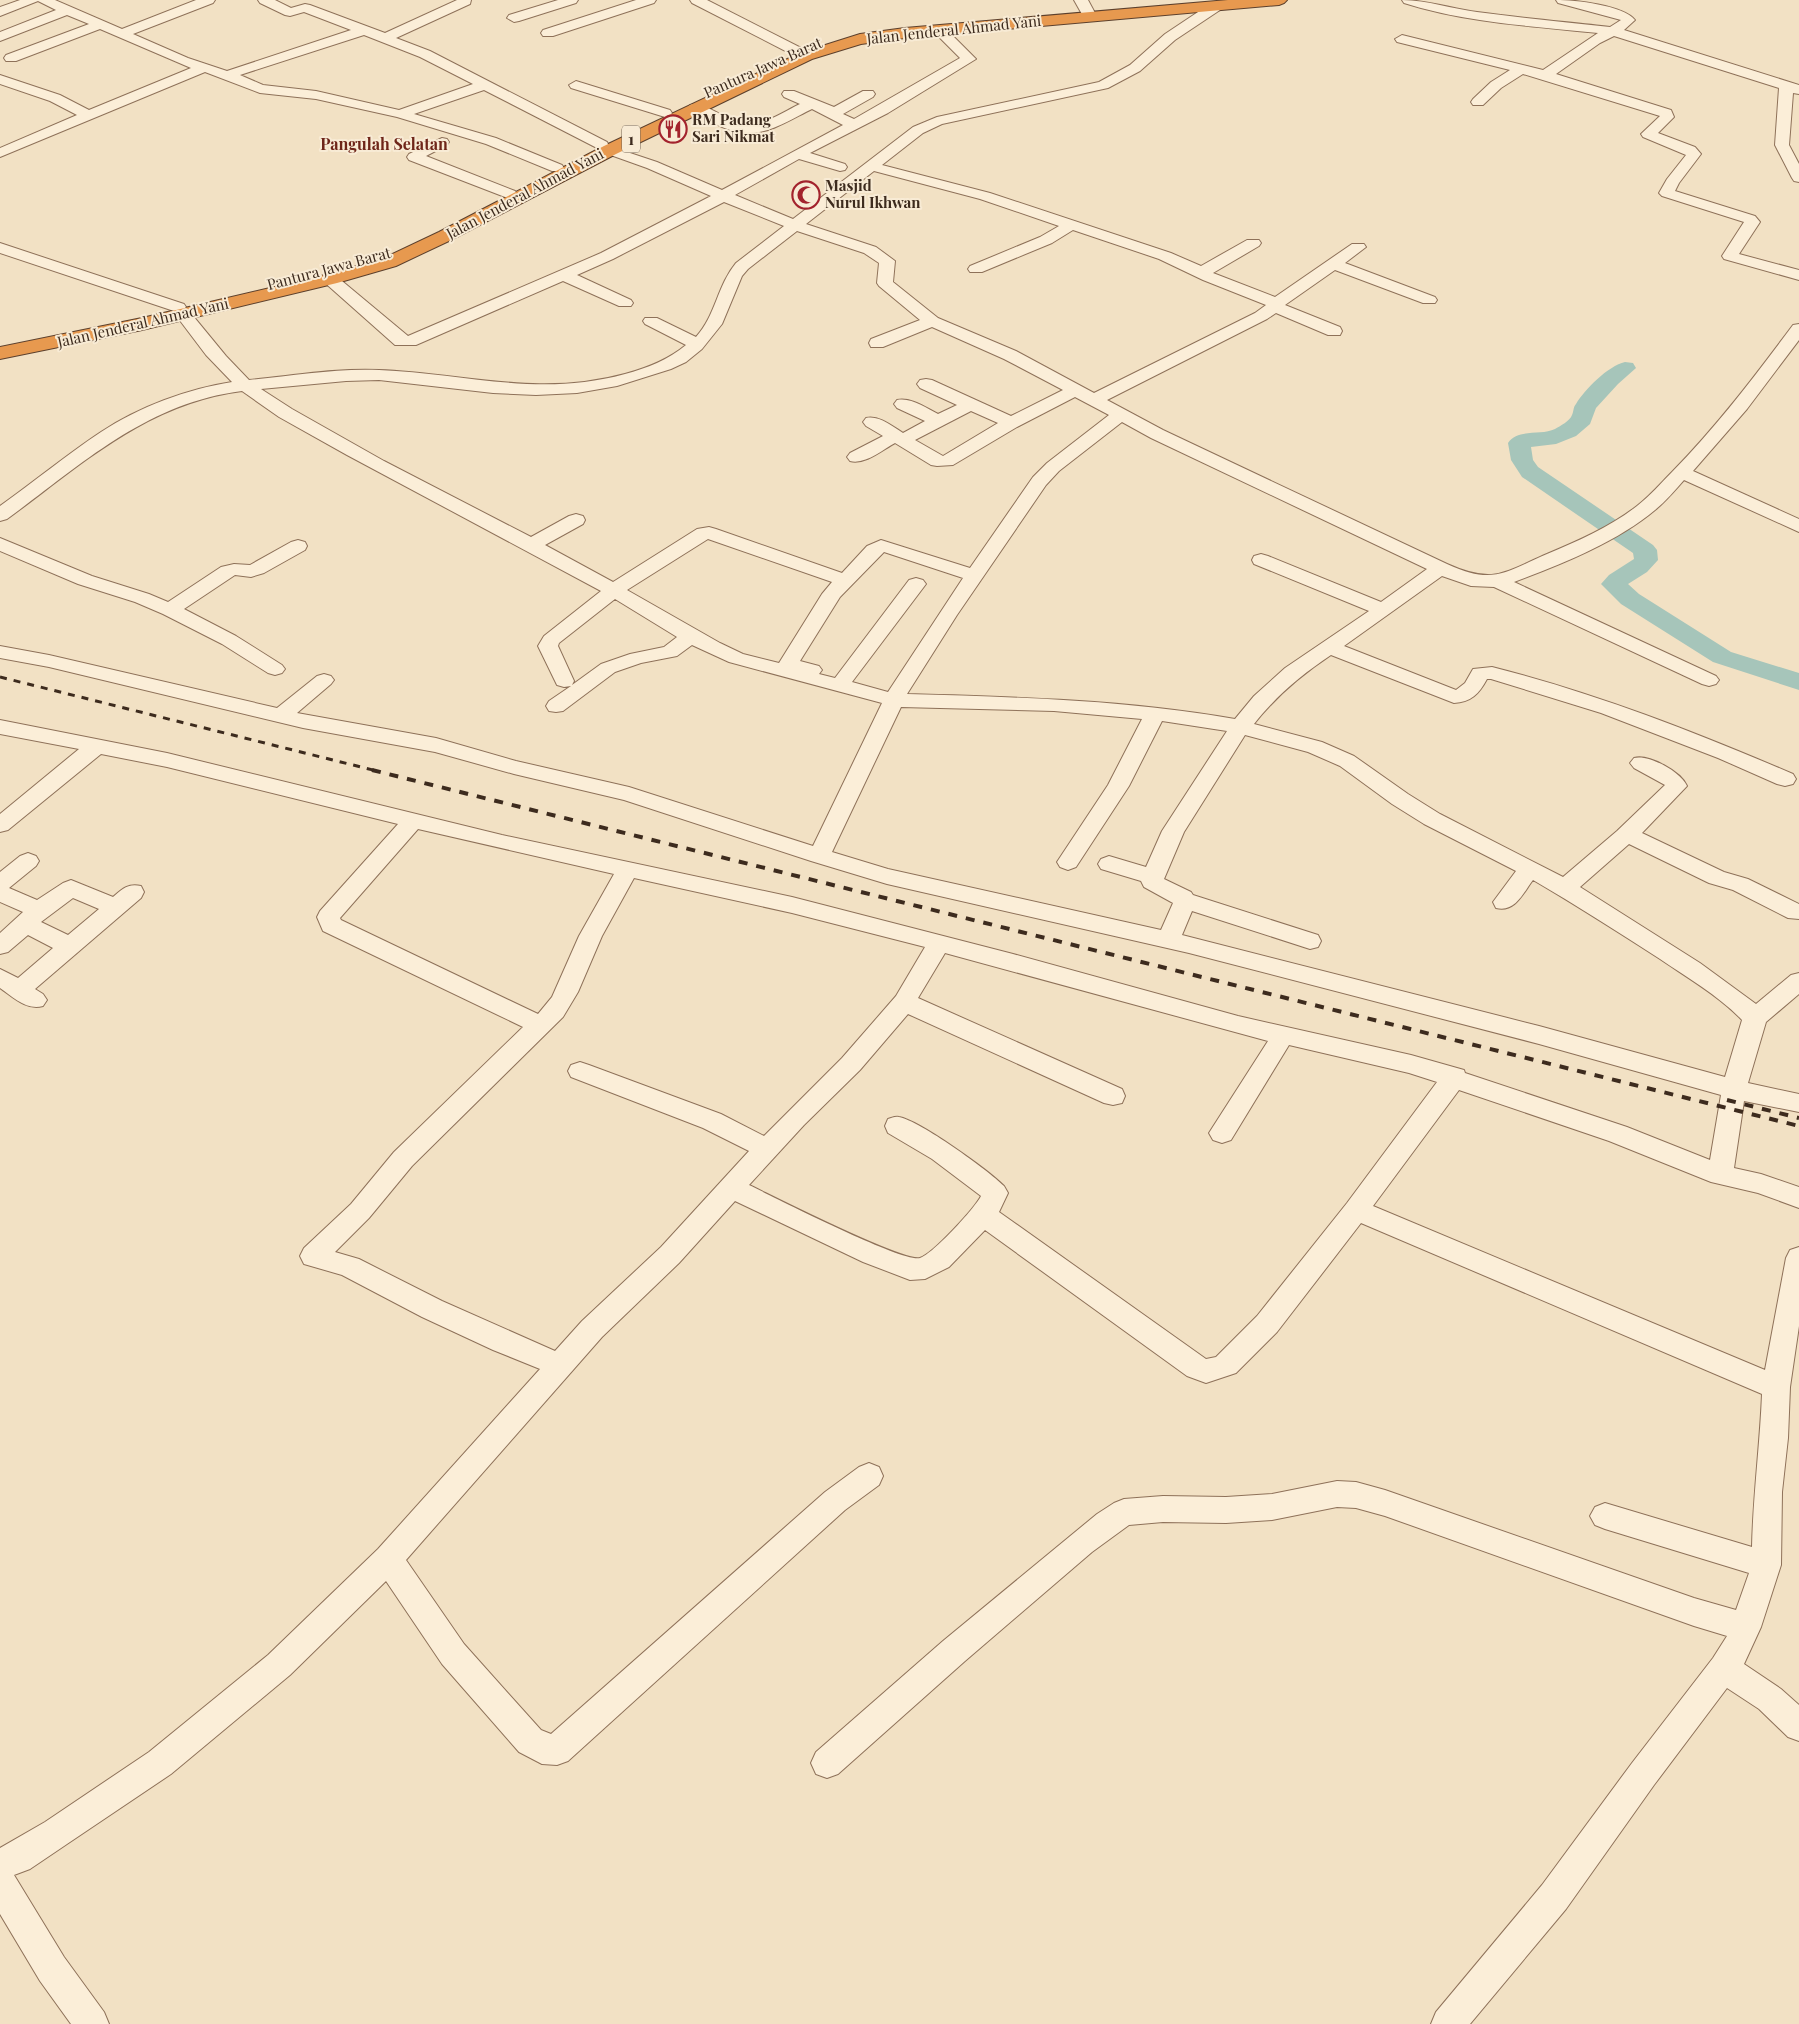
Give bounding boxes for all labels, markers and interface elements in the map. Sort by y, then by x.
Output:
street label: Jalan Jenderal Ahmad Yani [865,10,1043,48]
street label: Pantura Jawa Barat [700,32,826,102]
place label: RM Padang Sari Nikmat [692,109,775,146]
restaurant icon: RM Padang Sari Nikmat [658,114,688,144]
road number: 1 [622,126,640,152]
district label: Pangulah Selatan [320,133,448,154]
street label: Jalan Jenderal Ahmad Yani [442,143,607,244]
place label: Masjid Nurul Ikhwan [825,175,921,212]
mosque icon: Masjid Nurul Ikhwan [791,180,821,210]
street label: Pantura Jawa Barat [265,242,394,294]
street label: Jalan Jenderal Ahmad Yani [54,292,231,352]

